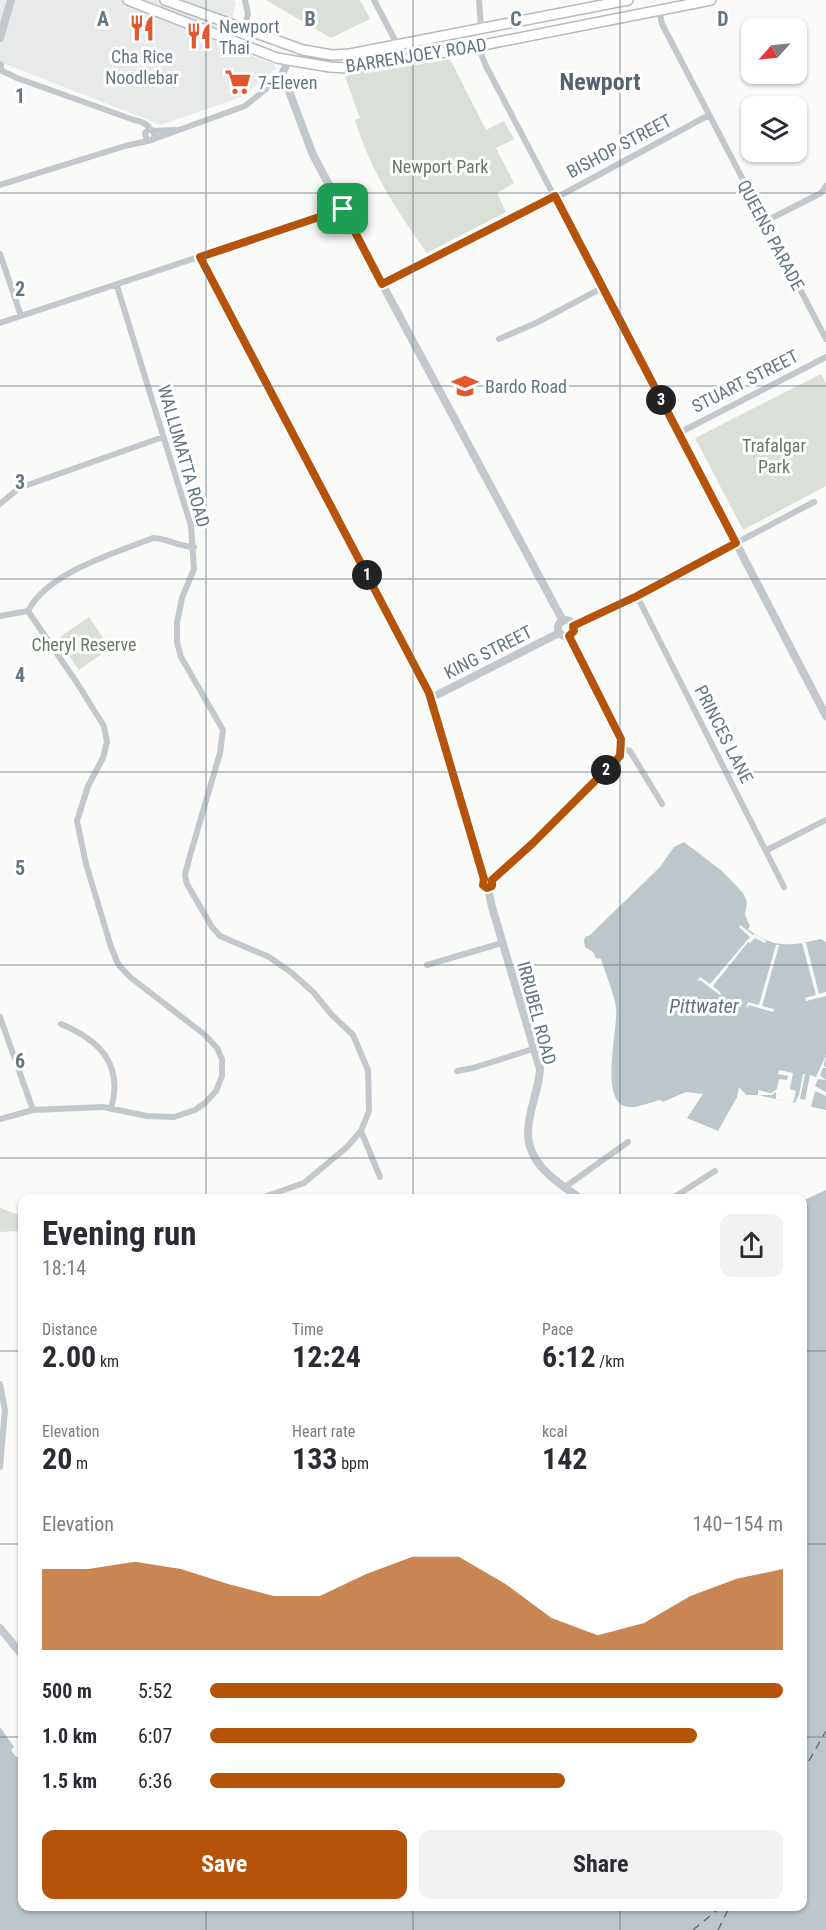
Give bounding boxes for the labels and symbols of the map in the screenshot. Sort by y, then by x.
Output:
text: A [97,7,109,31]
text: B [304,7,316,31]
text: C [510,7,522,31]
text: D [717,7,729,31]
restaurant icon: Cha Rice Noodlebar [127,13,157,43]
place label: Newport Thai [219,16,279,58]
north arrow [741,18,807,84]
restaurant icon: Newport Thai [184,21,214,51]
street label: BARRENJOEY ROAD [344,33,488,77]
place label: Cha Rice Noodlebar [105,46,179,88]
supermarket icon: 7-Eleven [223,67,253,97]
district label: Newport [559,68,641,96]
place label: 7-Eleven [258,72,318,93]
text: 1 [15,84,25,108]
street label: BISHOP STREET [563,110,675,182]
park label: Newport Park [392,156,488,177]
street label: QUEENS PARADE [733,176,809,294]
pin [317,183,368,234]
text: 2 [15,277,25,301]
street label: STUART STREET [688,345,802,417]
school or university icon: Bardo Road [450,371,480,401]
place label: Bardo Road [485,376,567,397]
street label: WALLUMATTA ROAD [154,382,214,530]
pin: 3 [646,385,676,415]
park label: Trafalgar Park [742,435,806,477]
text: 3 [15,470,25,494]
pin: 1 [352,560,382,590]
street label: KING STREET [440,621,536,683]
park label: Cheryl Reserve [31,634,137,655]
text: 4 [15,663,25,687]
street label: PRINCES LANE [690,682,758,786]
pin: 2 [591,755,621,785]
text: 5 [15,856,25,880]
street label: IRRUBEL ROAD [513,959,561,1067]
water label: Pittwater [669,994,740,1018]
text: 6 [15,1049,25,1073]

